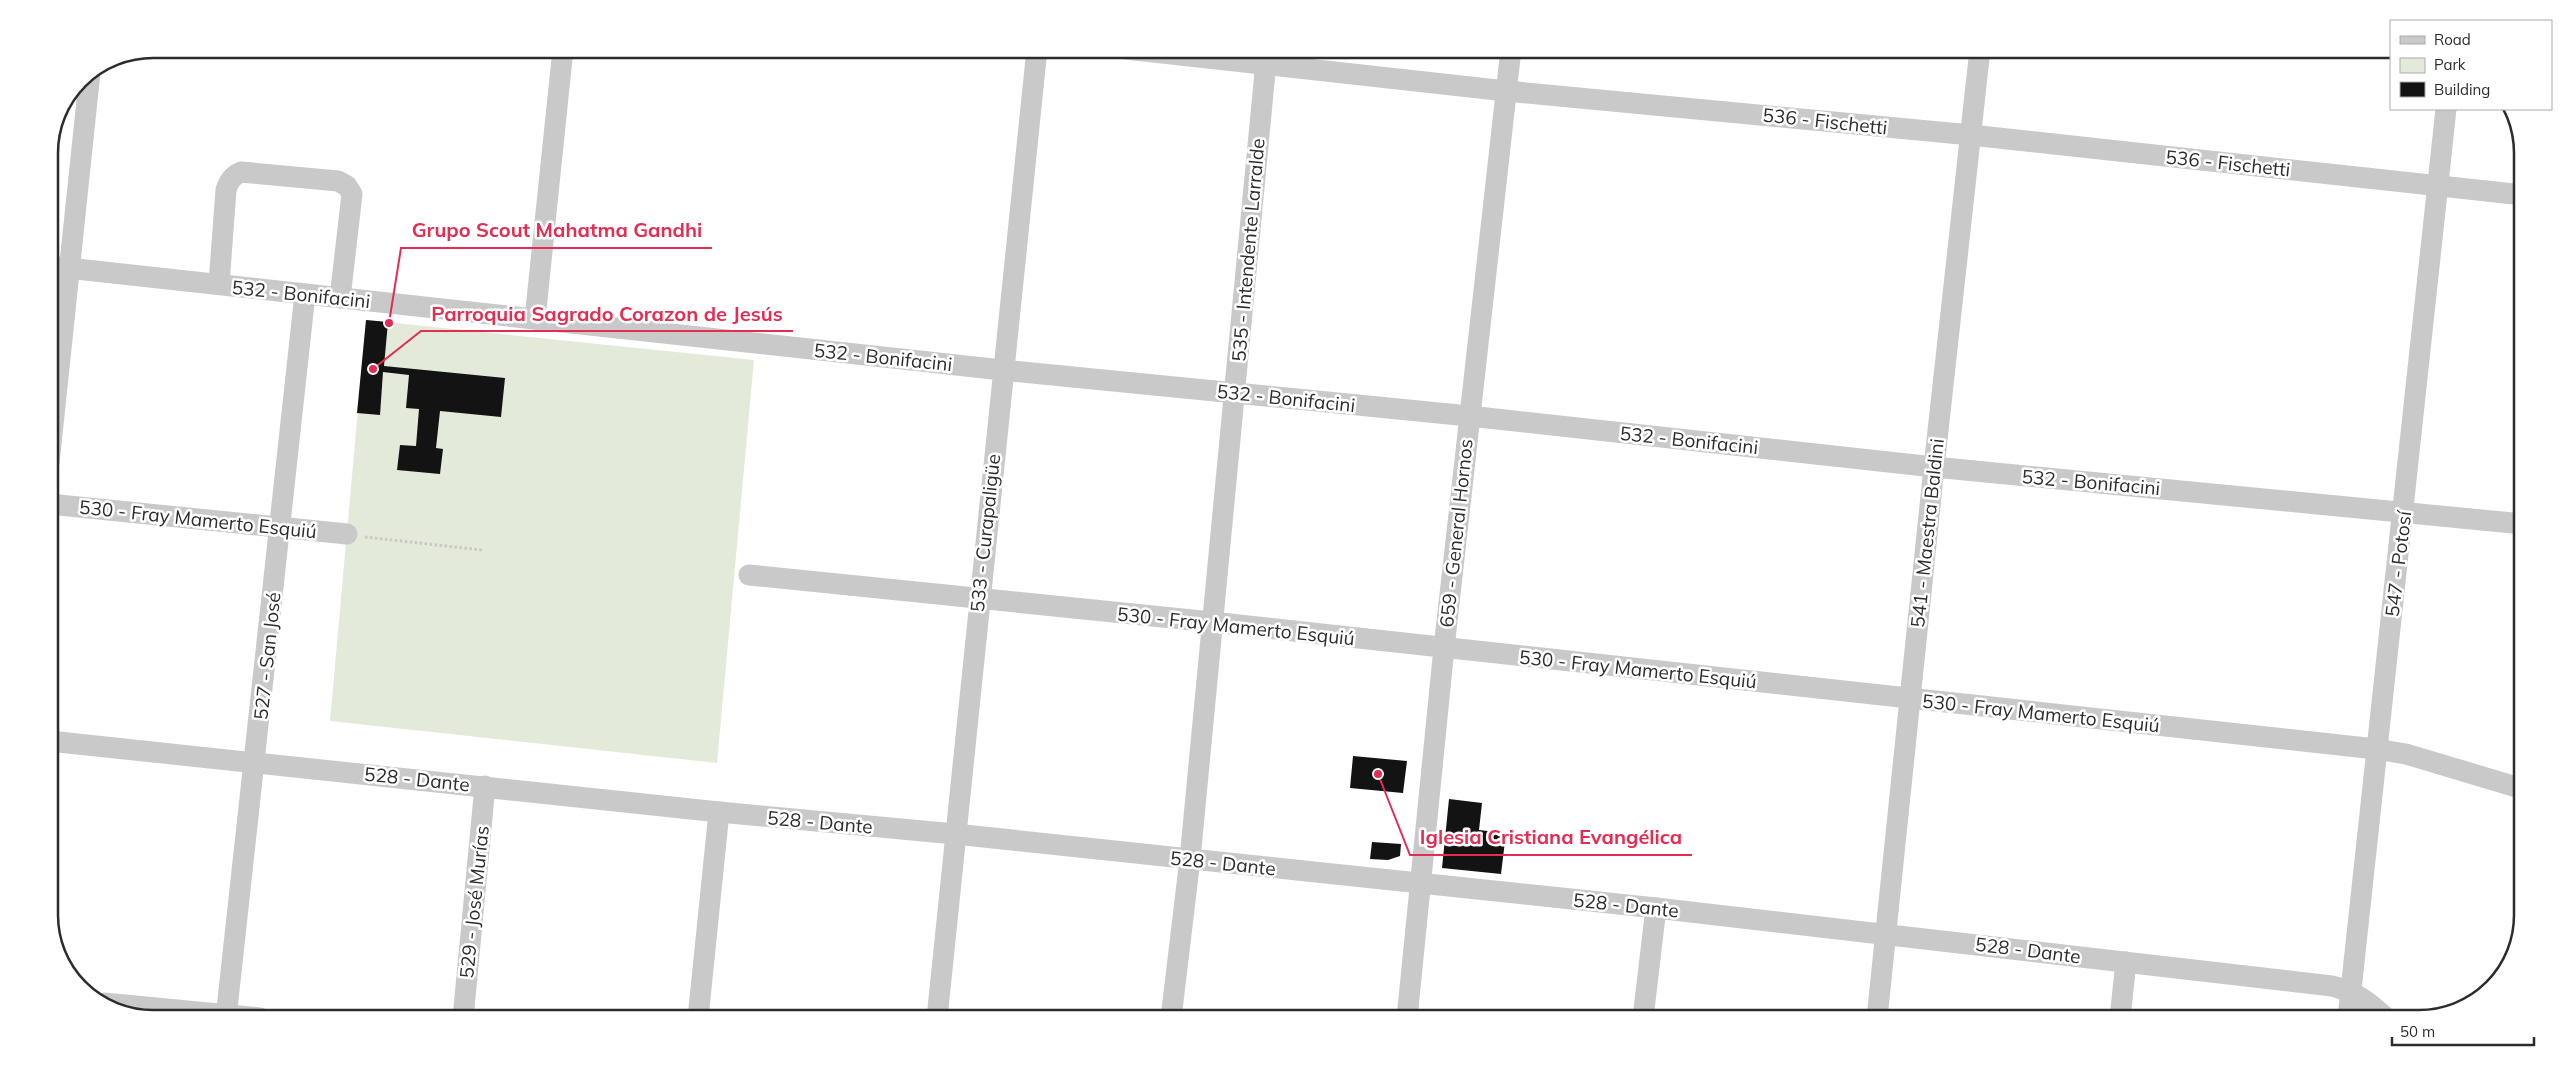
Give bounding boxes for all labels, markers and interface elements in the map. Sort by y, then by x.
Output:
legend [2390,20,2552,110]
text: Road [2434,30,2471,49]
text: Park [2434,55,2466,74]
text: Building [2434,80,2490,99]
street label: 536 - Fischetti [1761,103,1889,139]
street label: 535 - Intendente Larralde [1226,137,1270,363]
street label: 536 - Fischetti [2164,145,2292,181]
callout: Grupo Scout Mahatma Gandhi [401,213,712,248]
text: Grupo Scout Mahatma Gandhi [412,217,702,242]
street label: 532 - Bonifacini [231,275,371,313]
callout: Parroquia Sagrado Corazon de Jesús [421,296,793,331]
text: Parroquia Sagrado Corazon de Jesús [431,301,783,326]
street label: 532 - Bonifacini [813,338,953,376]
street label: 532 - Bonifacini [1216,379,1356,417]
street label: 532 - Bonifacini [1619,421,1759,459]
street label: 541 - Maestra Baldini [1905,437,1949,629]
street label: 659 - General Hornos [1434,438,1478,628]
street label: 533 - Curapaligüe [965,453,1005,613]
street label: 532 - Bonifacini [2021,464,2161,500]
street label: 530 - Fray Mamerto Esquiú [78,495,318,543]
street label: 547 - Potosí [2380,508,2417,618]
street label: 527 - San José [248,591,286,721]
street label: 530 - Fray Mamerto Esquiú [1116,602,1356,650]
street label: 530 - Fray Mamerto Esquiú [1518,645,1758,693]
street label: 530 - Fray Mamerto Esquiú [1921,689,2161,737]
street label: 528 - Dante [363,762,471,796]
street label: 528 - Dante [766,805,874,839]
callout: Iglesia Cristiana Evangélica [1410,820,1692,855]
street label: 529 - José Murías [454,824,494,980]
text: Iglesia Cristiana Evangélica [1420,824,1682,849]
street label: 528 - Dante [1169,846,1277,880]
street label: 528 - Dante [1572,888,1680,922]
street label: 528 - Dante [1974,932,2082,968]
scale bar [2392,1014,2534,1046]
text: 50 m [2400,1022,2435,1041]

